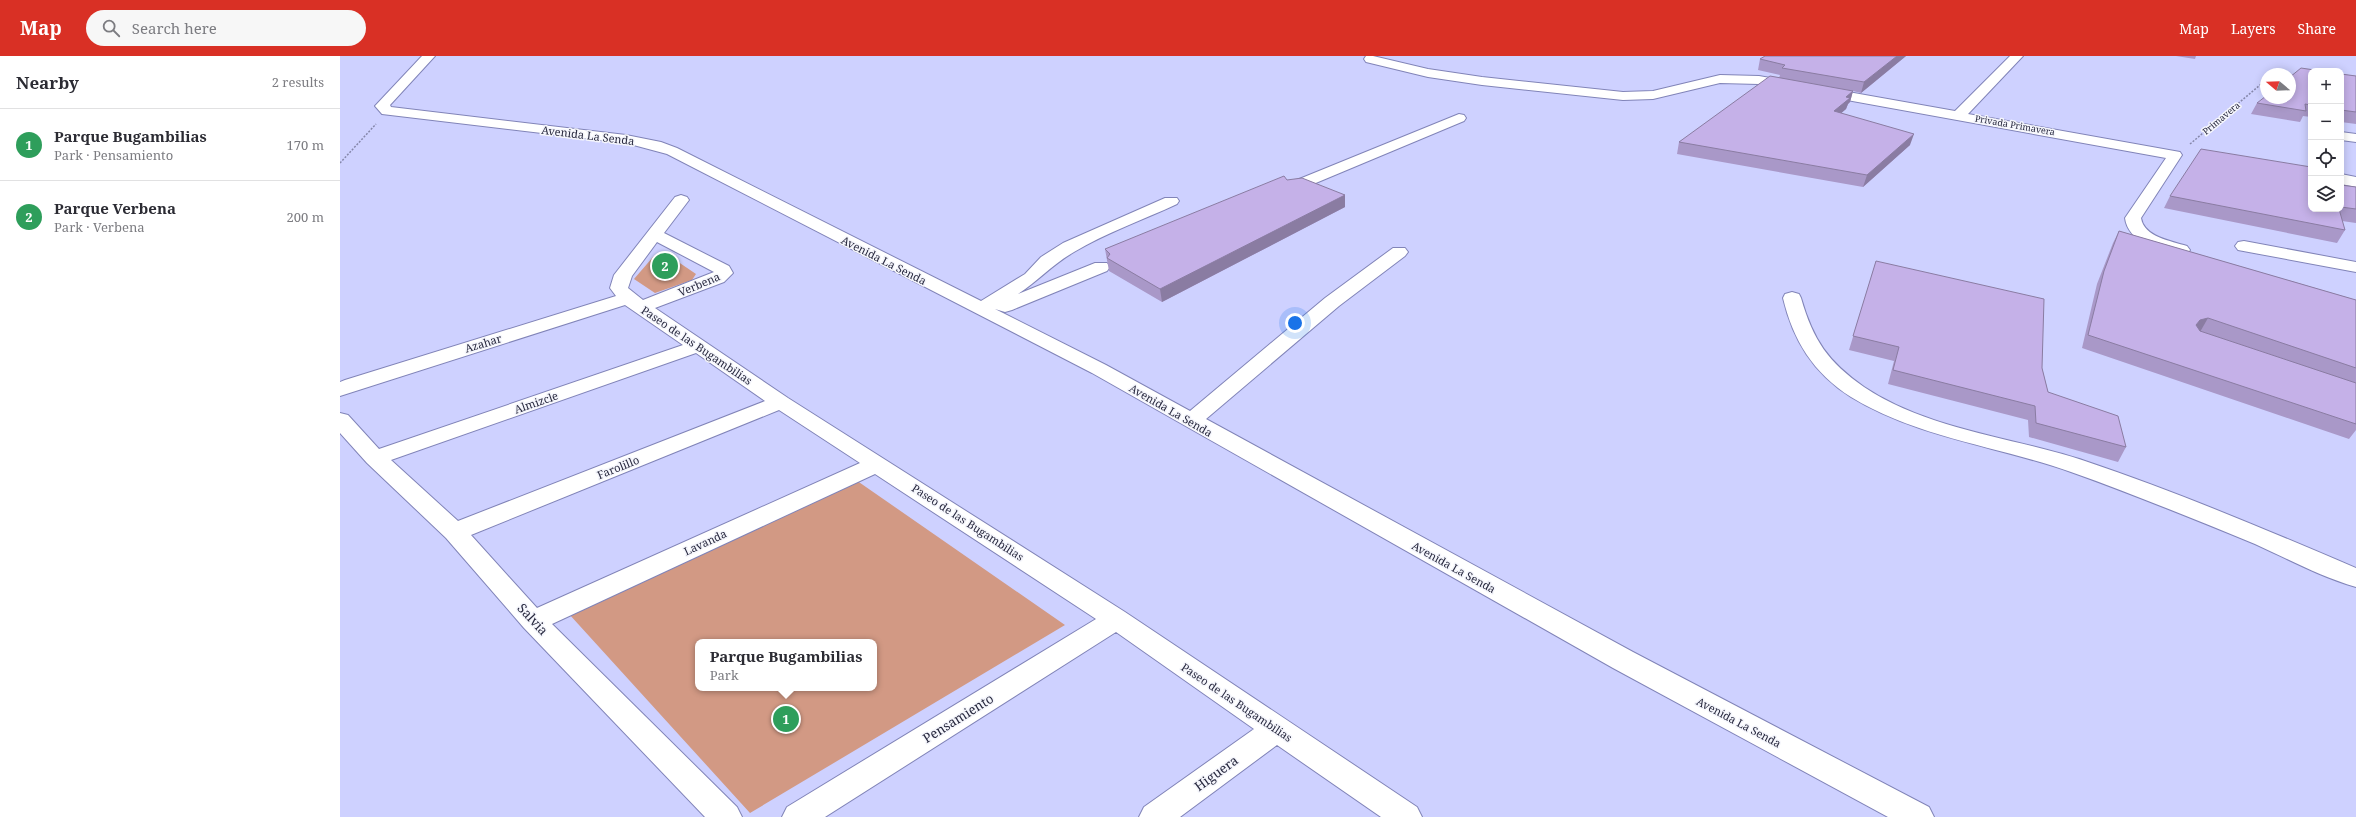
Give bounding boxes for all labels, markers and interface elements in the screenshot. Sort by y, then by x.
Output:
search box [86,10,366,46]
text: Map [20,15,62,41]
icon: search [100,17,122,39]
text: Search here [132,18,217,38]
text: Map [2179,19,2209,38]
text: Layers [2231,19,2276,38]
text: Share [2298,19,2336,38]
north arrow [2260,68,2296,104]
map controls [2308,68,2344,212]
button: + [2308,68,2344,104]
text: Nearby [16,71,79,94]
text: 2 results [272,73,324,91]
street label: Primavera [2199,98,2243,138]
button: − [2308,104,2344,140]
street label: Privada Primavera [1974,112,2056,138]
street label: Avenida La Senda [541,122,635,148]
text: Parque Bugambilias [54,126,207,146]
text: 1 [25,136,33,154]
text: 170 m [287,136,324,154]
button: locate [2308,140,2344,176]
text: Park · Pensamiento [54,146,173,164]
button: layers [2308,176,2344,212]
text: Parque Verbena [54,198,176,218]
text: 2 [25,208,33,226]
text: 200 m [287,208,324,226]
text: Park · Verbena [54,218,145,236]
street label: Avenida La Senda [839,232,929,288]
pin: 2 [652,251,678,281]
street label: Verbena [676,269,722,299]
street label: Paseo de las Bugambilias [639,302,755,388]
your location [1285,313,1305,333]
street label: Azahar [463,330,504,356]
street label: Avenida La Senda [1127,380,1215,440]
street label: Almizcle [512,387,560,416]
street label: Farolillo [595,452,641,482]
street label: Paseo de las Bugambilias [909,480,1027,564]
street label: Lavanda [681,526,729,558]
street label: Avenida La Senda [1409,538,1499,596]
street label: Salvia [514,599,552,639]
popup [695,639,877,691]
text: Parque Bugambilias [710,646,862,666]
street label: Paseo de las Bugambilias [1179,659,1295,745]
text: Park [710,666,739,684]
street label: Pensamiento [919,689,997,747]
street label: Avenida La Senda [1694,693,1784,751]
pin: 1 [773,704,799,734]
street label: Higuera [1191,751,1241,795]

